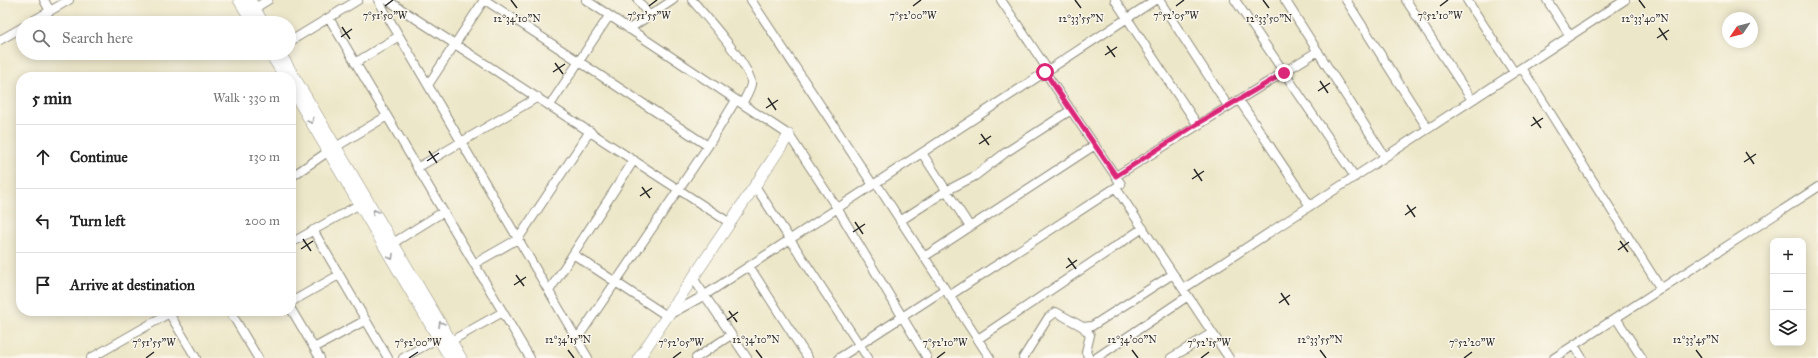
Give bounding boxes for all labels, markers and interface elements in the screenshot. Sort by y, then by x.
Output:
text: 7°51'50"W [363,10,408,22]
text: 7°51'55"W [627,10,671,22]
text: 7°52'00"W [890,10,937,22]
text: 7°52'05"W [1153,10,1199,22]
text: 7°52'10"W [1418,10,1463,22]
north arrow [1722,12,1758,48]
text: 12°34'10"N [493,13,541,25]
text: 12°33'55"N [1058,13,1104,25]
text: 12°33'50"N [1246,13,1293,25]
text: 12°33'40"N [1621,13,1669,25]
search box [16,16,296,60]
icon: search [30,27,52,49]
text: Search here [62,29,133,47]
route start [1036,63,1054,81]
route end [1275,64,1293,82]
text: 5 min [32,88,72,109]
text: Walk · 330 m [213,90,280,106]
one-way arrow [306,117,313,124]
icon: ahead [32,146,54,168]
text: Continue [70,148,128,166]
text: 130 m [248,149,280,165]
one-way arrow [372,209,379,216]
icon: left [32,210,54,232]
text: Turn left [70,212,126,230]
text: 200 m [245,213,280,229]
map controls [1770,238,1806,346]
button: + [1770,238,1806,274]
one-way arrow [387,253,394,260]
icon: arrive [32,274,54,296]
button: − [1770,274,1806,310]
text: Arrive at destination [70,276,195,294]
button: layers [1770,310,1806,346]
one-way arrow [438,321,445,328]
text: 12°34'15"N [545,334,592,346]
text: 12°34'10"N [732,334,780,346]
text: 12°34'00"N [1107,334,1157,346]
text: 12°33'55"N [1297,334,1343,346]
text: 12°33'45"N [1673,334,1720,346]
text: 7°51'55"W [132,337,176,349]
text: 7°52'00"W [395,337,442,349]
text: 7°52'05"W [658,337,704,349]
text: 7°52'10"W [923,337,968,349]
text: 7°52'15"W [1187,337,1231,349]
text: 7°52'20"W [1449,337,1495,349]

